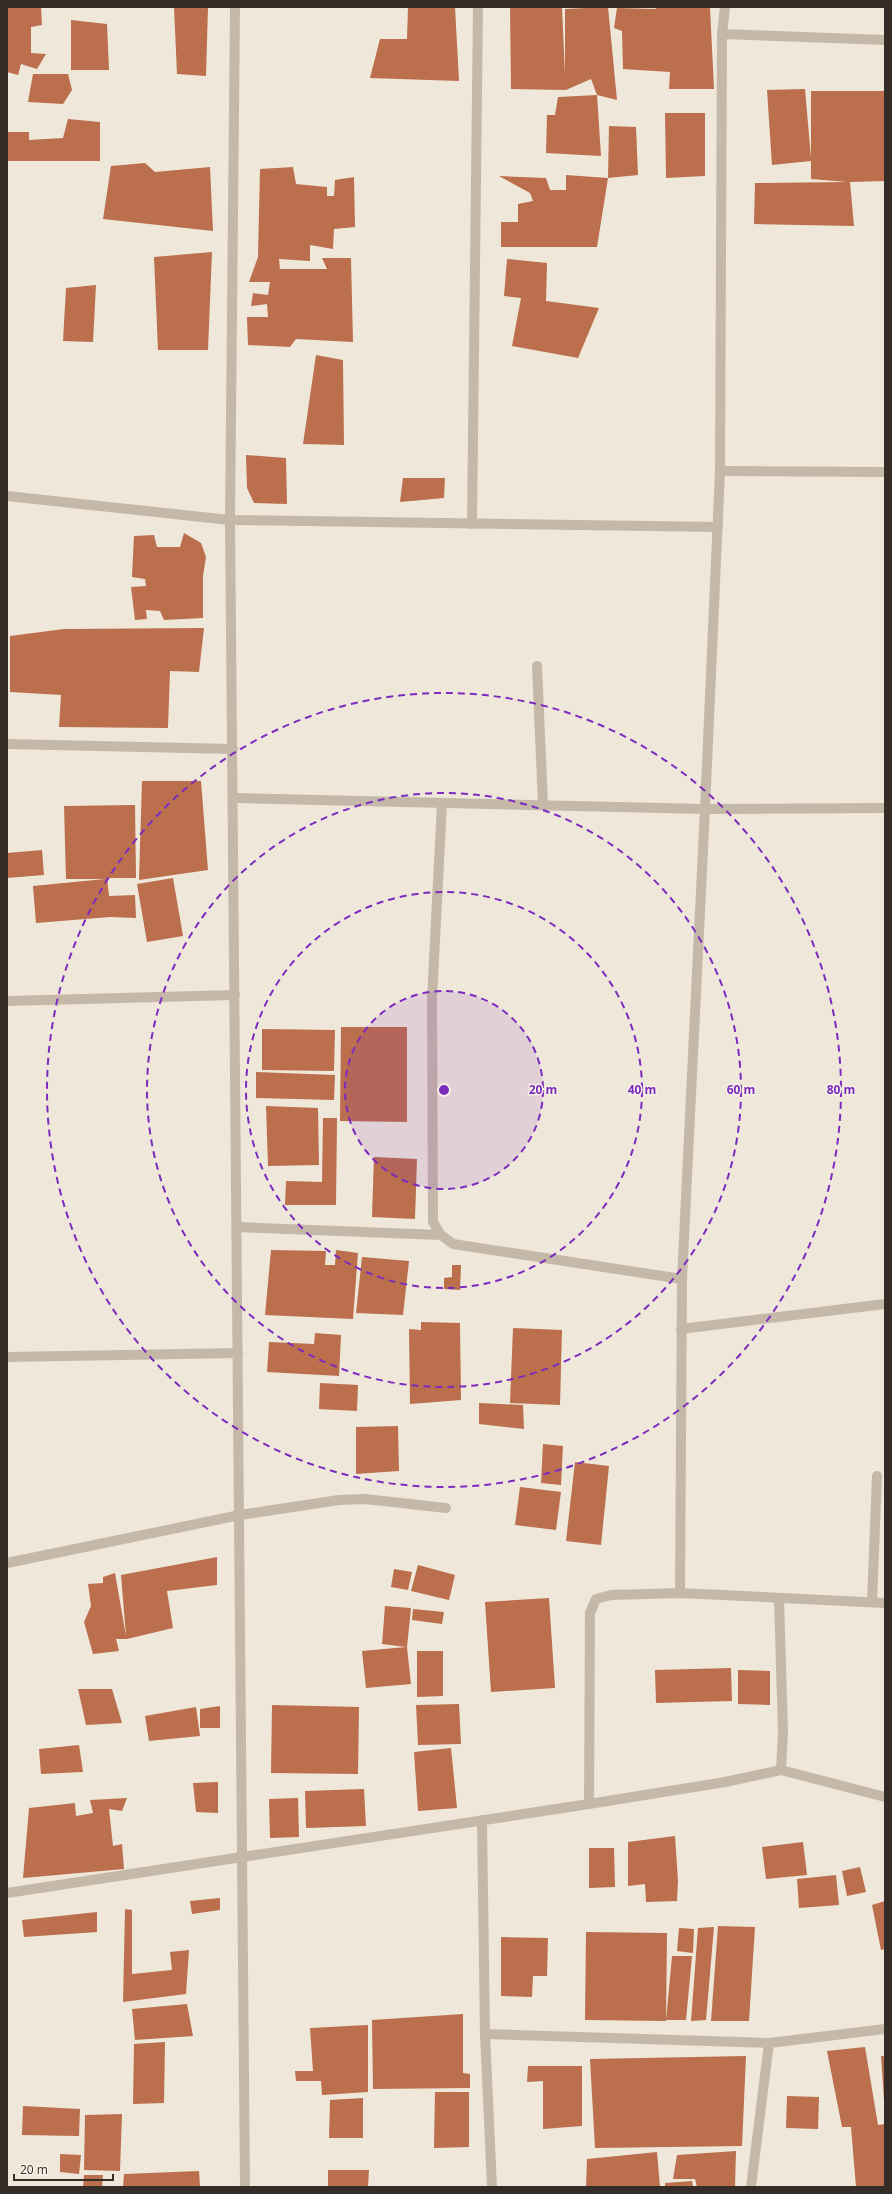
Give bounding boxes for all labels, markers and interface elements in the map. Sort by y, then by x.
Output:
text: 20 m [529,1081,557,1098]
text: 40 m [628,1081,656,1098]
text: 60 m [727,1081,755,1098]
text: 80 m [827,1081,855,1098]
centre of rings [437,1083,451,1097]
scale bar [14,2156,113,2182]
text: 20 m [20,2161,48,2178]

